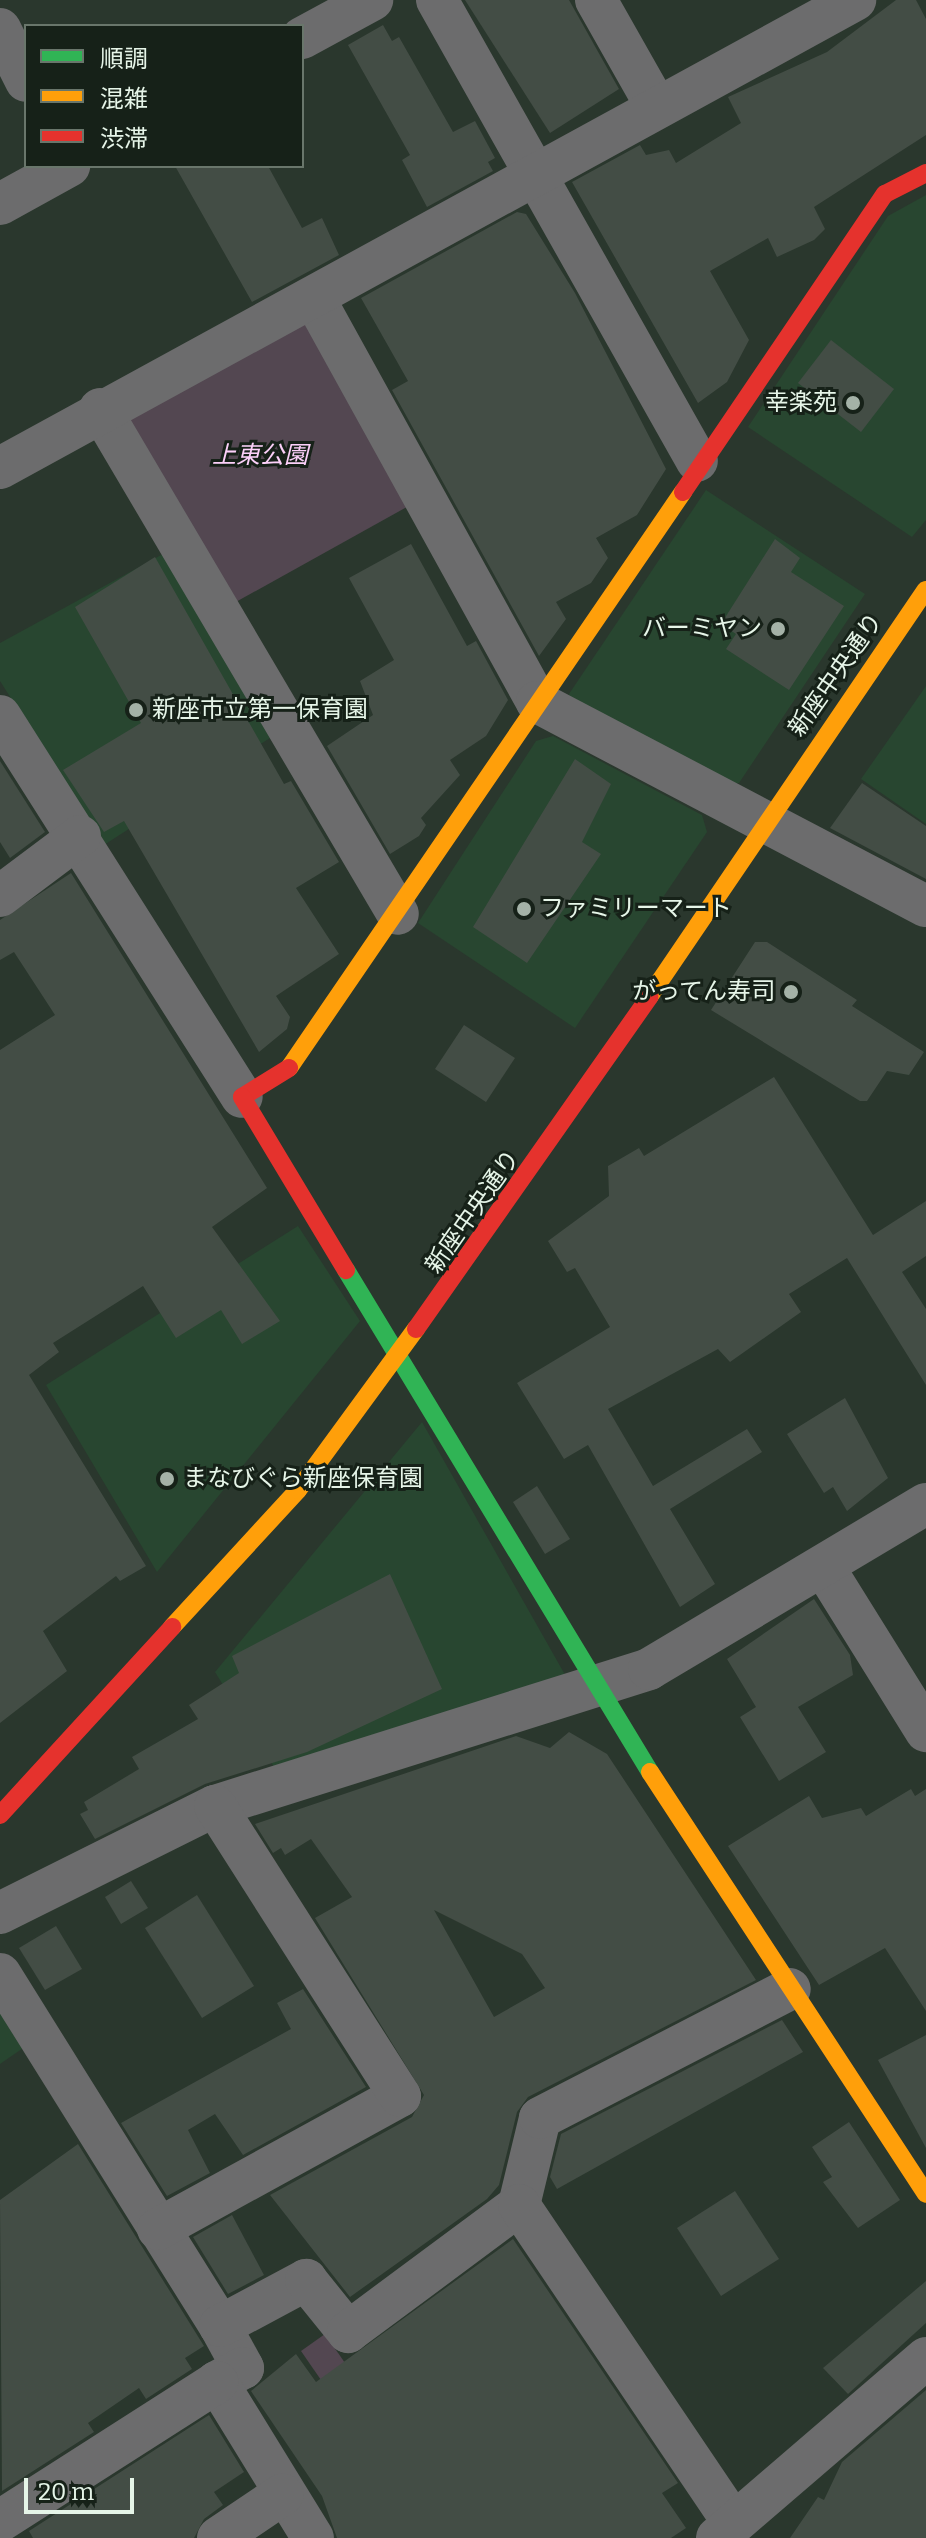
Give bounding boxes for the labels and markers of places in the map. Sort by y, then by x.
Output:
place label: 幸楽苑 [765,389,837,417]
marker: 幸楽苑 [844,394,862,412]
place label: バーミヤン [642,615,762,643]
marker: バーミヤン [769,620,787,638]
place label: 新座市立第一保育園 [152,696,368,724]
marker: 新座市立第一保育園 [127,701,145,719]
place label: ファミリーマート [540,895,732,923]
marker: ファミリーマート [515,900,533,918]
place label: がってん寿司 [631,978,775,1006]
marker: がってん寿司 [782,983,800,1001]
place label: まなびぐら新座保育園 [183,1465,423,1493]
marker: まなびぐら新座保育園 [158,1470,176,1488]

